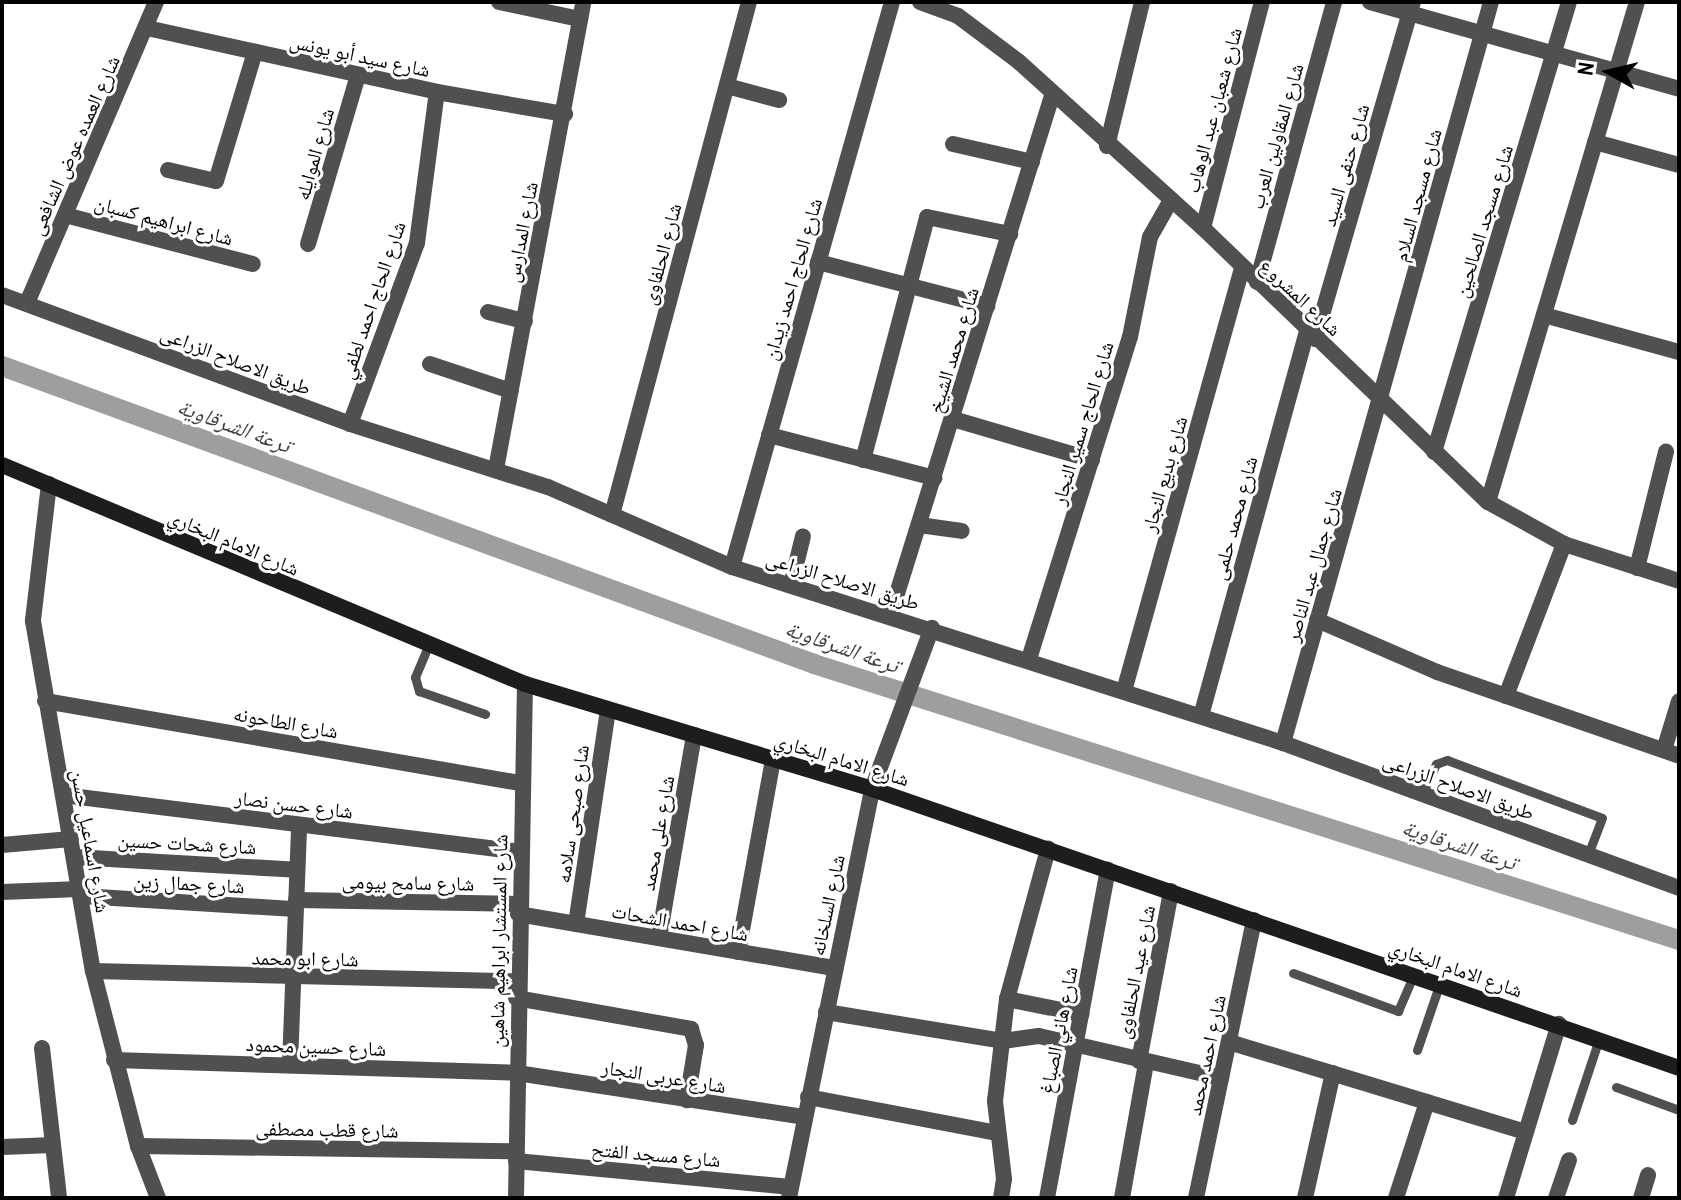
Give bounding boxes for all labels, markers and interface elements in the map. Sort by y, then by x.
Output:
street label: شارع شعبان عبد الوهاب [1179,25,1247,195]
street label: شارع سيد أبو يونس [287,28,433,82]
north arrow [1569,32,1649,112]
street label: شارع العمده عوض الشافعى [24,52,124,238]
street label: شارع المقاولين العرب [1244,60,1308,212]
text: N [1569,60,1601,77]
street label: شارع حنفى السيد [1316,101,1374,229]
street label: شارع الموايله [289,105,339,203]
street label: شارع مسجد السلام [1388,126,1446,264]
street label: شارع مسجد الصالحين [1448,142,1518,300]
street label: شارع المدارس [499,180,543,284]
street label: شارع ابراهيم كسبان [92,190,236,250]
street label: شارع الحاج احمد زيدان [757,195,827,363]
street label: شارع الحلفاوى [636,201,686,307]
street label: شارع الحاج احمد لطفي [334,218,410,382]
street label: شارع المشروع [1255,253,1347,341]
street label: شارع محمد الشيخ [923,284,983,416]
street label: طريق الاصلاح الزراعى [157,320,315,400]
street label: شارع الحاج سمير النجار [1046,338,1118,508]
water label: ترعة الشرقاوية [174,393,294,459]
street label: شارع بديع النجار [1136,413,1192,535]
street label: شارع محمد حلمى [1206,454,1262,582]
street label: شارع جمال عبد الناصر [1280,485,1346,645]
street label: شارع الامام البخاري [165,504,303,580]
street label: طريق الاصلاح الزراعى [763,545,923,615]
water label: ترعة الشرقاوية [782,615,902,679]
street label: شارع الطاحونه [232,701,340,743]
street label: شارع الامام البخاري [772,727,912,791]
street label: شارع صبحى سلامه [550,743,594,885]
street label: طريق الاصلاح الزراعى [1380,747,1538,825]
street label: شارع اسماعيل حسن [67,767,115,915]
street label: شارع على محمد [635,774,679,892]
street label: شارع حسن نصار [234,785,354,823]
water label: ترعة الشرقاوية [1399,814,1519,876]
street label: شارع شحات حسين [117,827,257,859]
street label: شارع المستشار ابراهيم شاهين [484,834,512,1048]
street label: شارع السلخانه [805,852,849,958]
street label: شارع جمال زين [133,868,245,898]
street label: شارع سامح بيومى [341,869,475,895]
street label: شارع احمد الشحات [610,898,750,946]
street label: شارع عيد الحلفاوى [1110,903,1160,1041]
street label: شارع الامام البخاري [1386,934,1526,1002]
street label: شارع ابو محمد [251,945,359,971]
street label: شارع هاني الصباغ [1034,964,1082,1096]
street label: شارع احمد محمد [1182,993,1230,1117]
street label: شارع حسين محمود [245,1032,387,1060]
street label: شارع عربى النجار [600,1054,728,1098]
street label: شارع قطب مصطفى [255,1116,399,1142]
street label: شارع مسجد الفتح [590,1136,722,1172]

